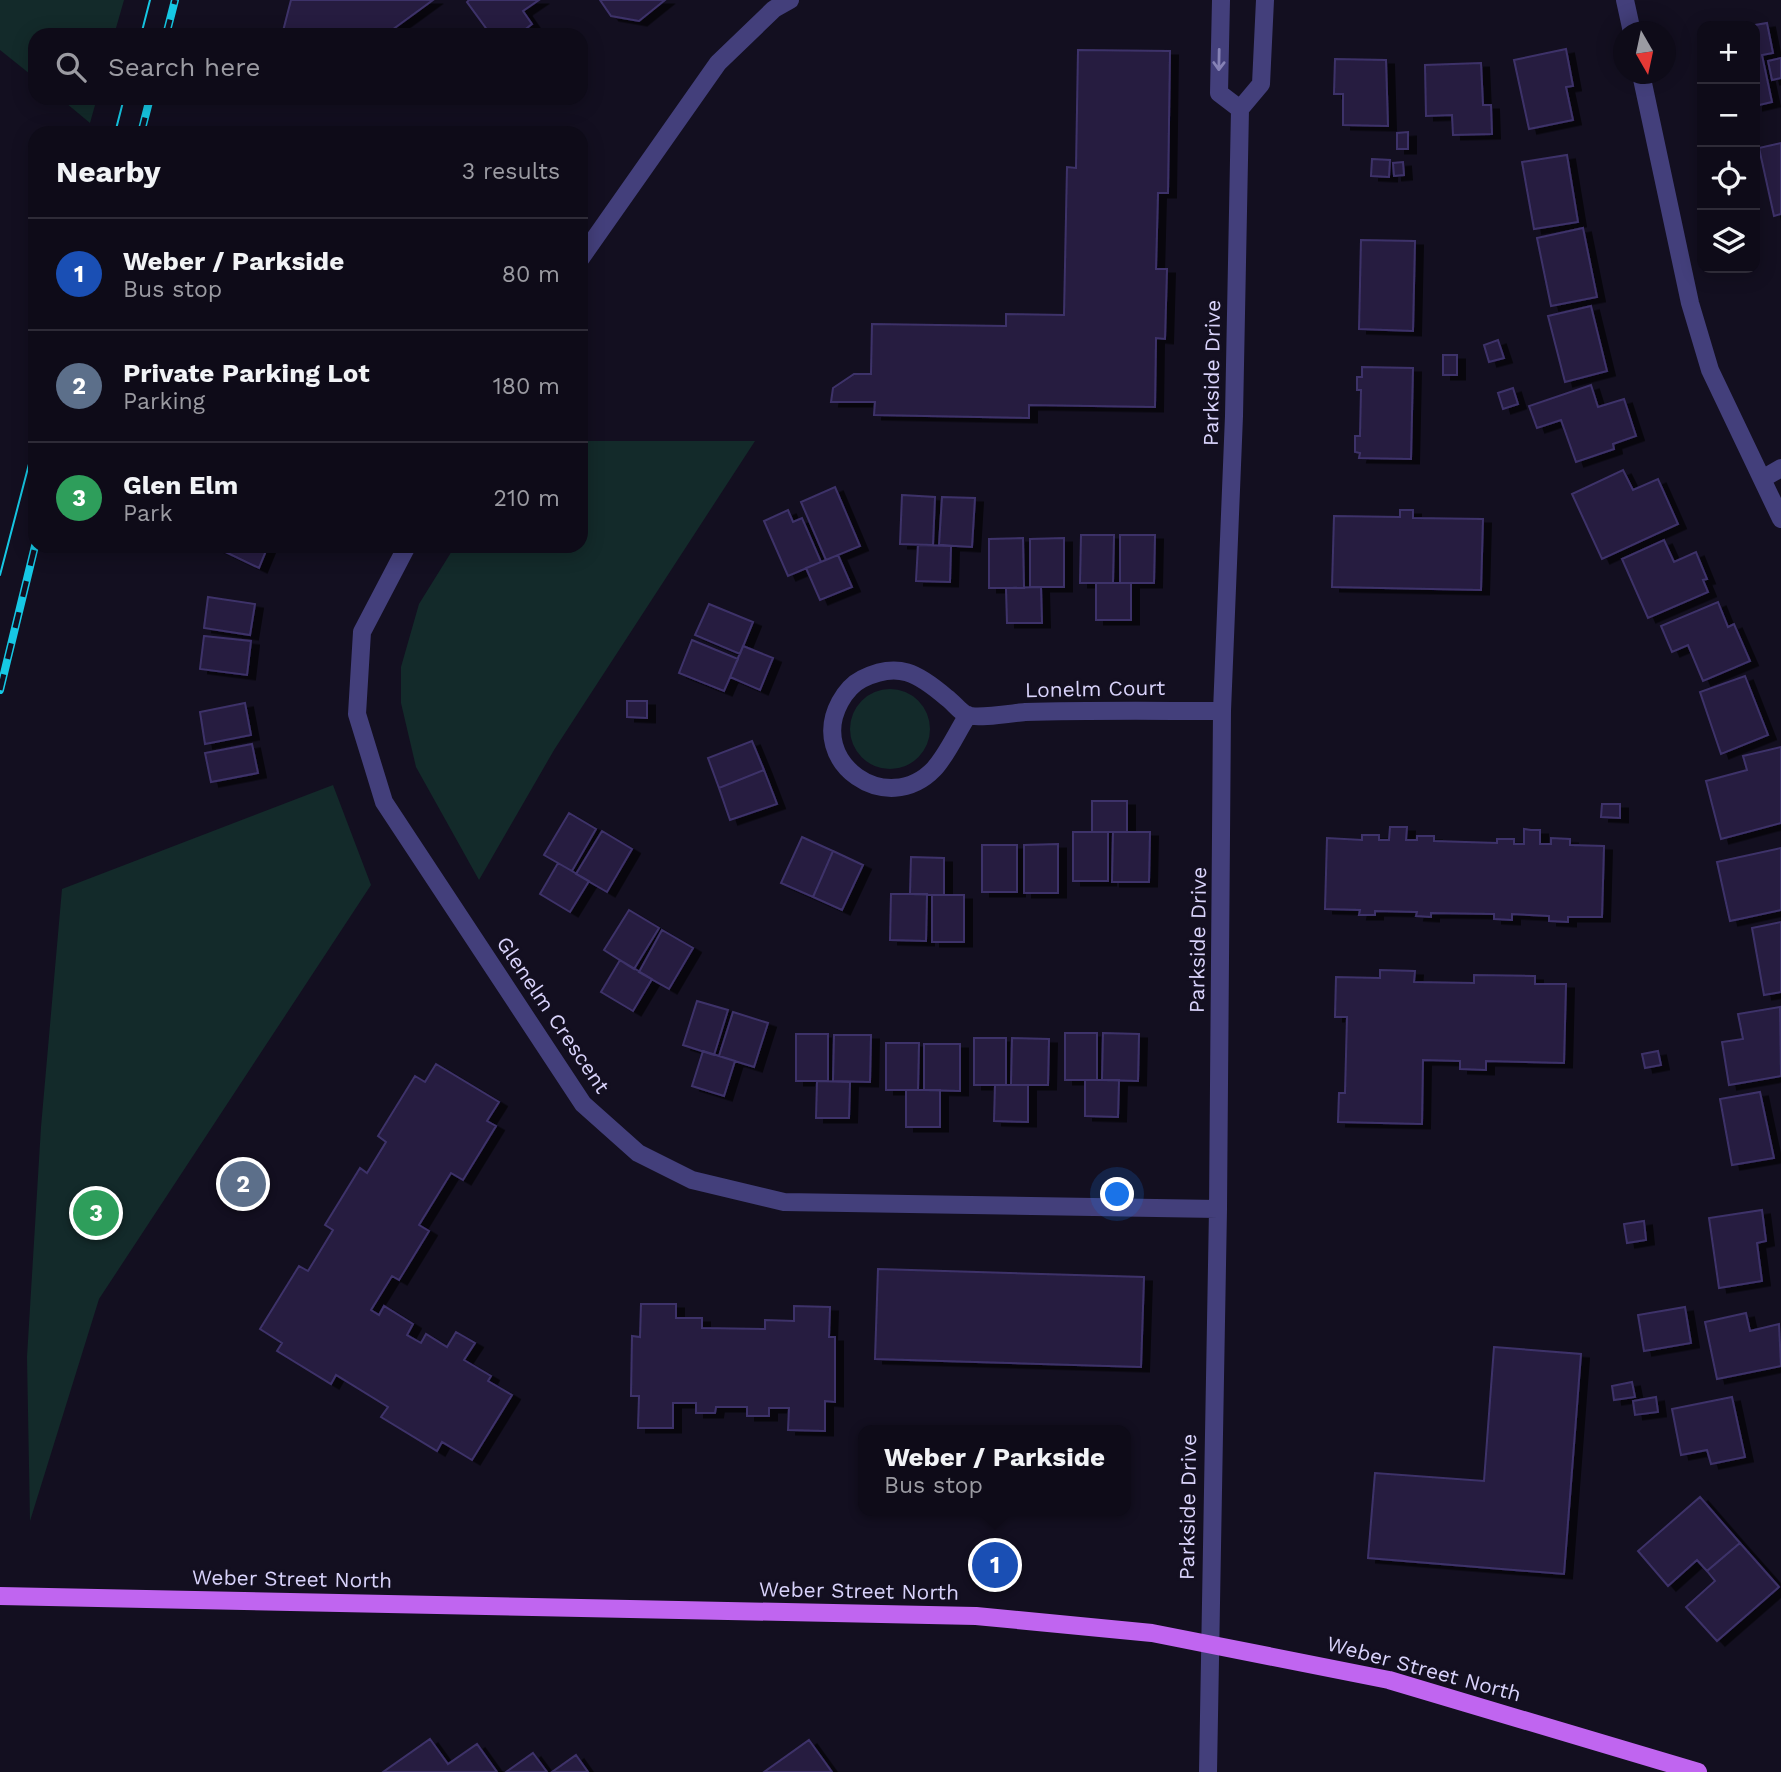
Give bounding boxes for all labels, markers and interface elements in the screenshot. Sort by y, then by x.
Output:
north arrow [1613,21,1676,84]
map controls [1697,21,1760,273]
button: + [1697,21,1760,84]
search box [28,28,588,105]
icon: search [52,48,90,86]
one-way arrow [1212,48,1226,71]
text: Search here [108,52,260,82]
button: − [1697,84,1760,147]
button: locate [1697,147,1760,210]
text: Nearby [56,154,161,189]
text: 3 results [462,158,560,185]
button: layers [1697,210,1760,273]
text: Weber / Parkside [123,246,344,276]
text: 1 [74,261,84,288]
text: 80 m [502,261,560,288]
text: Bus stop [123,276,222,303]
street label: Parkside Drive [1198,300,1225,446]
text: Private Parking Lot [123,358,370,388]
text: 2 [72,373,86,400]
text: 180 m [493,373,560,400]
text: Parking [123,388,205,415]
text: Glen Elm [123,470,238,500]
text: 3 [72,485,86,512]
text: 210 m [494,485,560,512]
text: Park [123,500,172,527]
street label: Lonelm Court [1025,675,1166,702]
street label: Parkside Drive [1184,867,1211,1013]
street label: Glenelm Crescent [492,932,615,1098]
pin: 2 [220,1158,266,1210]
your location [1100,1177,1134,1211]
pin: 3 [73,1187,119,1239]
popup [858,1425,1131,1516]
street label: Parkside Drive [1174,1434,1201,1580]
text: Weber / Parkside [884,1442,1105,1472]
text: Bus stop [884,1472,983,1499]
pin: 1 [972,1539,1018,1591]
street label: Weber Street North [192,1564,392,1593]
street label: Weber Street North [759,1576,959,1605]
street label: Weber Street North [1324,1631,1524,1706]

